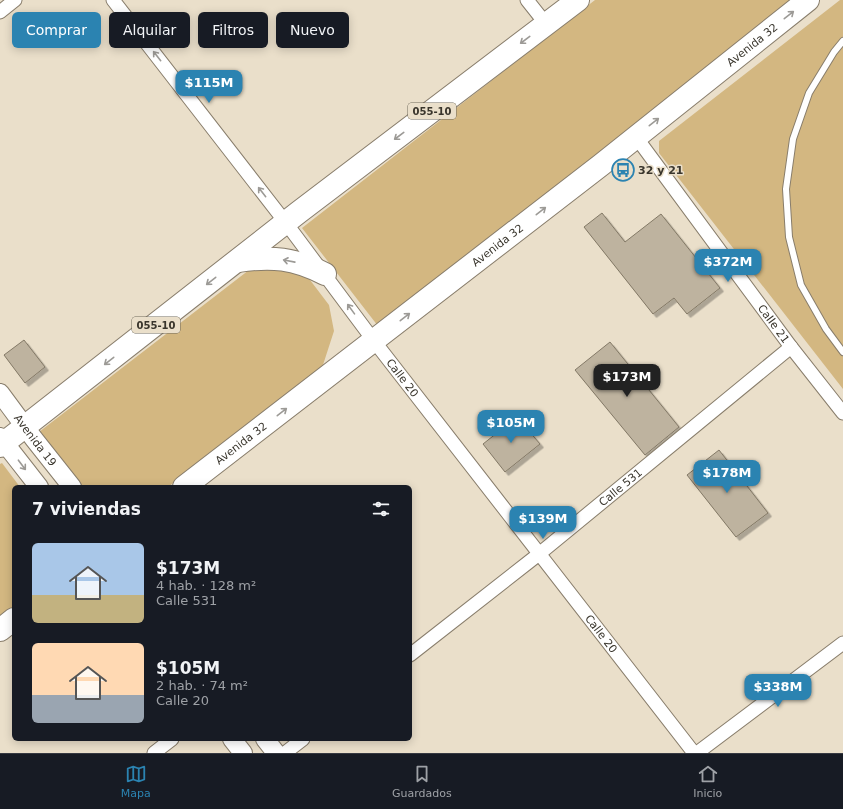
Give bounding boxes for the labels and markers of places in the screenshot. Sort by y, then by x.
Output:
pin: $115M [181,70,237,104]
bus stop icon: 32 y 21 [610,157,636,183]
place label: 32 y 21 [638,164,683,177]
pin: $372M [700,249,756,283]
pin: $173M [599,364,655,398]
pin: $105M [483,410,539,444]
pin: $178M [699,460,755,494]
pin: $139M [515,506,571,540]
pin: $338M [750,674,806,708]

